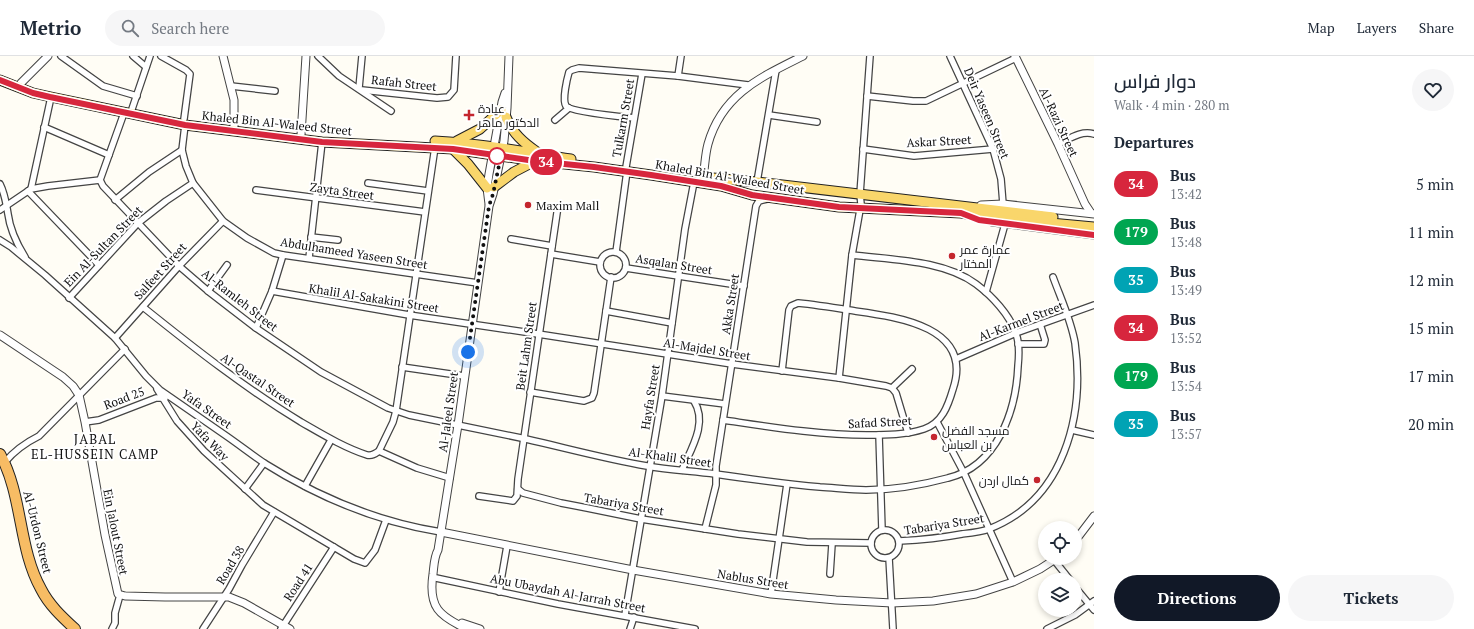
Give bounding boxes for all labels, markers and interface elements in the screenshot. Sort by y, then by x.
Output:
search box [105,10,385,46]
text: Metrio [20,15,81,40]
icon: search [119,17,141,39]
text: Search here [151,18,229,38]
text: Map [1308,18,1335,37]
text: Layers [1357,18,1397,37]
text: Share [1419,18,1454,37]
street label: Deir Yaseen Street [961,65,1013,161]
text: دوار فراس [1114,68,1196,93]
button: heart [1412,69,1454,111]
street label: Rafah Street [370,72,438,94]
street label: Tulkarm Street [609,77,637,159]
street label: Al-Razi Street [1036,85,1082,160]
text: Walk · 4 min · 280 m [1114,96,1229,114]
place label: عيادة الدكتور ماهر [477,101,539,130]
street label: Khaled Bin Al-Waleed Street [201,108,353,138]
marker: عيادة الدكتور ماهر [463,109,475,121]
street label: Askar Street [906,132,972,150]
text: Departures [1114,132,1194,152]
unlabelled marker [488,147,506,165]
line badge: 34 [528,149,564,175]
text: 34 [538,152,554,171]
street label: Khaled Bin Al-Waleed Street [654,157,806,198]
text: Bus [1170,165,1196,185]
text: 34 [1128,174,1144,193]
text: 5 min [1416,174,1454,194]
street label: Zayta Street [309,179,376,203]
text: 13:42 [1170,185,1202,203]
place label: Maxim Mall [536,198,600,213]
marker: Maxim Mall [523,200,533,210]
street label: Ein Al-Sultan Street [61,202,146,290]
text: Bus [1170,213,1196,233]
text: 179 [1124,222,1148,241]
text: 11 min [1408,222,1454,242]
text: 13:48 [1170,233,1202,251]
street label: Abdulhameed Yaseen Street [279,234,429,272]
street label: Salfeet Street [131,239,190,303]
place label: عمارة عمر المختار [959,242,1011,271]
street label: Asqalan Street [634,251,714,278]
marker: عمارة عمر المختار [947,251,957,261]
text: Bus [1170,261,1196,281]
street label: Al-Ramleh Street [199,266,282,335]
text: 35 [1128,270,1144,289]
text: 12 min [1408,270,1454,290]
street label: Akka Street [718,272,742,336]
street label: Khalil Al-Sakakini Street [308,280,441,316]
text: 13:49 [1170,281,1202,299]
street label: Al-Karmel Street [976,298,1066,344]
street label: Beit Lahm Street [512,300,540,391]
text: Bus [1170,309,1196,329]
text: 34 [1128,318,1144,337]
text: 15 min [1408,318,1454,338]
text: 13:52 [1170,329,1202,347]
street label: Al-Majdel Street [662,335,752,363]
your location [458,342,478,362]
street label: Al-Qastal Street [218,350,298,411]
text: Bus [1170,357,1196,377]
street label: Hayfa Street [637,363,663,431]
text: 179 [1124,366,1148,385]
text: 17 min [1408,366,1454,386]
street label: Al-Jaleel Street [435,370,461,453]
text: 13:54 [1170,377,1202,395]
street label: Road 25 [101,383,147,413]
street label: Yafa Street [179,386,235,432]
text: Bus [1170,405,1196,425]
street label: Safad Street [848,413,913,431]
text: 35 [1128,414,1144,433]
text: 20 min [1408,414,1454,434]
street label: Yafa Way [188,418,233,464]
place label: مسجد الفضل بن العباس [942,423,1009,452]
text: 13:57 [1170,425,1202,443]
district label: JABAL EL-HUSSEIN CAMP [31,430,159,463]
marker: مسجد الفضل بن العباس [929,432,939,442]
street label: Al-Khalil Street [628,444,713,470]
place label: كمال اردن [979,473,1029,488]
marker: كمال اردن [1032,475,1042,485]
street label: Ein Jalout Street [100,488,132,577]
street label: Al-Urdon Street [20,489,56,576]
street label: Tabariya Street [583,490,666,519]
street label: Tabariya Street [903,510,986,538]
map controls [1038,521,1082,617]
button: locate [1038,521,1082,565]
street label: Road 38 [213,543,247,587]
street label: Road 41 [280,560,316,604]
street label: Nablus Street [716,566,790,592]
street label: Abu Ubaydah Al-Jarrah Street [489,571,648,616]
button: layers [1038,573,1082,617]
button: Directions [1114,575,1280,621]
button: Tickets [1288,575,1454,621]

